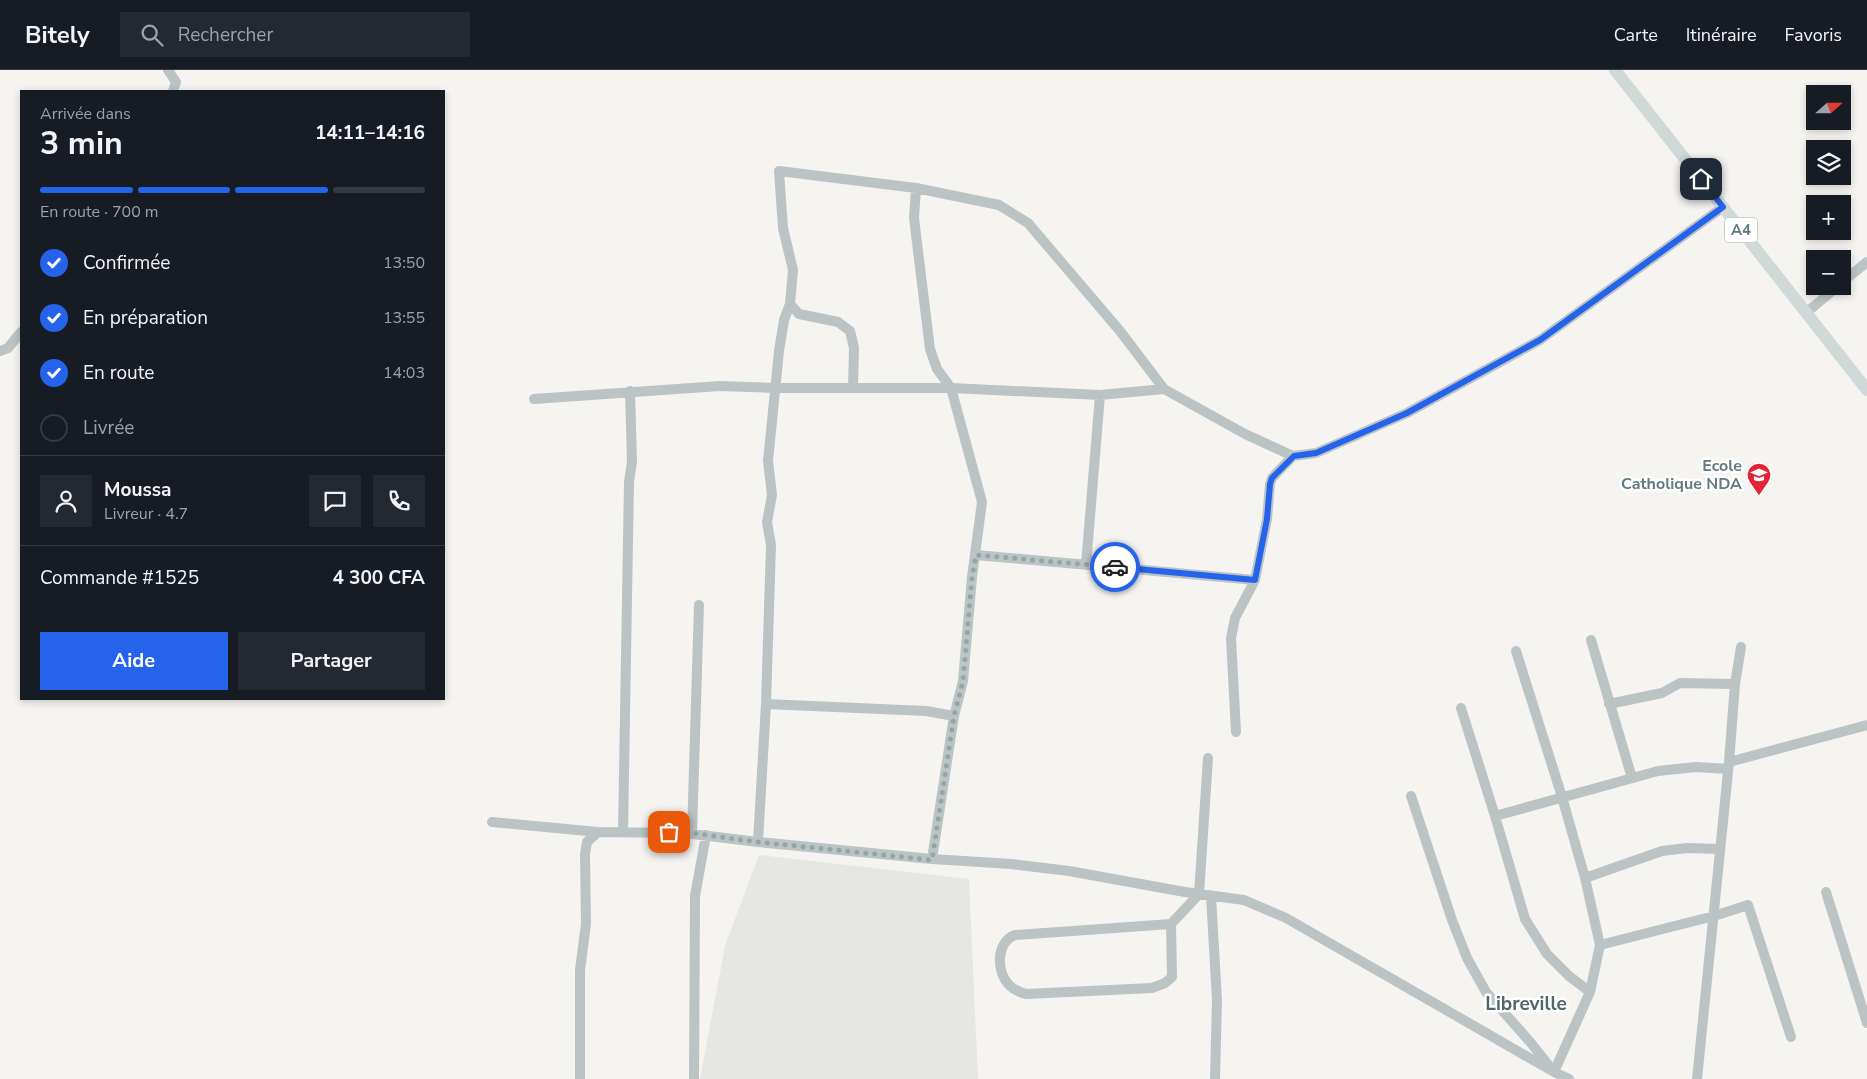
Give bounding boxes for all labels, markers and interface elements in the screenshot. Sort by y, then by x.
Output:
search box [120,12,470,57]
text: Bitely [25,19,90,51]
icon: search [138,21,166,49]
text: Rechercher [178,22,273,48]
text: Carte [1614,23,1658,47]
text: Itinéraire [1686,23,1757,47]
text: Favoris [1785,23,1842,47]
north arrow [1806,85,1851,130]
map controls [1806,85,1851,295]
text: Arrivée dans [40,103,131,125]
text: 14:11–14:16 [315,120,425,146]
text: 3 min [40,122,123,165]
button: layers [1806,140,1851,185]
pin [1680,158,1722,200]
icon: home [1687,165,1715,193]
button: + [1806,195,1851,240]
text: En route · 700 m [40,201,159,223]
road number: A4 [1725,218,1757,242]
icon: check [40,249,68,277]
text: Confirmée [83,250,170,276]
button: − [1806,250,1851,295]
text: 13:50 [383,252,425,274]
icon: check [40,304,68,332]
text: En préparation [83,305,208,331]
text: 13:55 [383,307,425,329]
icon: check [40,359,68,387]
text: En route [83,360,154,386]
text: 14:03 [383,362,425,384]
text: Livrée [83,415,134,441]
place label: Ecole Catholique NDA [1621,455,1742,495]
school or university icon: Ecole Catholique NDA [1746,462,1772,496]
button: person [40,475,92,527]
button: chat [309,475,361,527]
button: phone [373,475,425,527]
text: Moussa [104,477,171,503]
text: Livreur · 4.7 [104,503,188,525]
courier [1090,542,1140,592]
icon: car [1101,553,1129,581]
text: Commande #1525 [40,565,199,591]
text: 4 300 CFA [332,565,425,591]
button: Aide [40,632,228,690]
button: Partager [238,632,425,690]
pin [648,811,690,853]
icon: bag [655,818,683,846]
district label: Libreville [1485,991,1567,1017]

